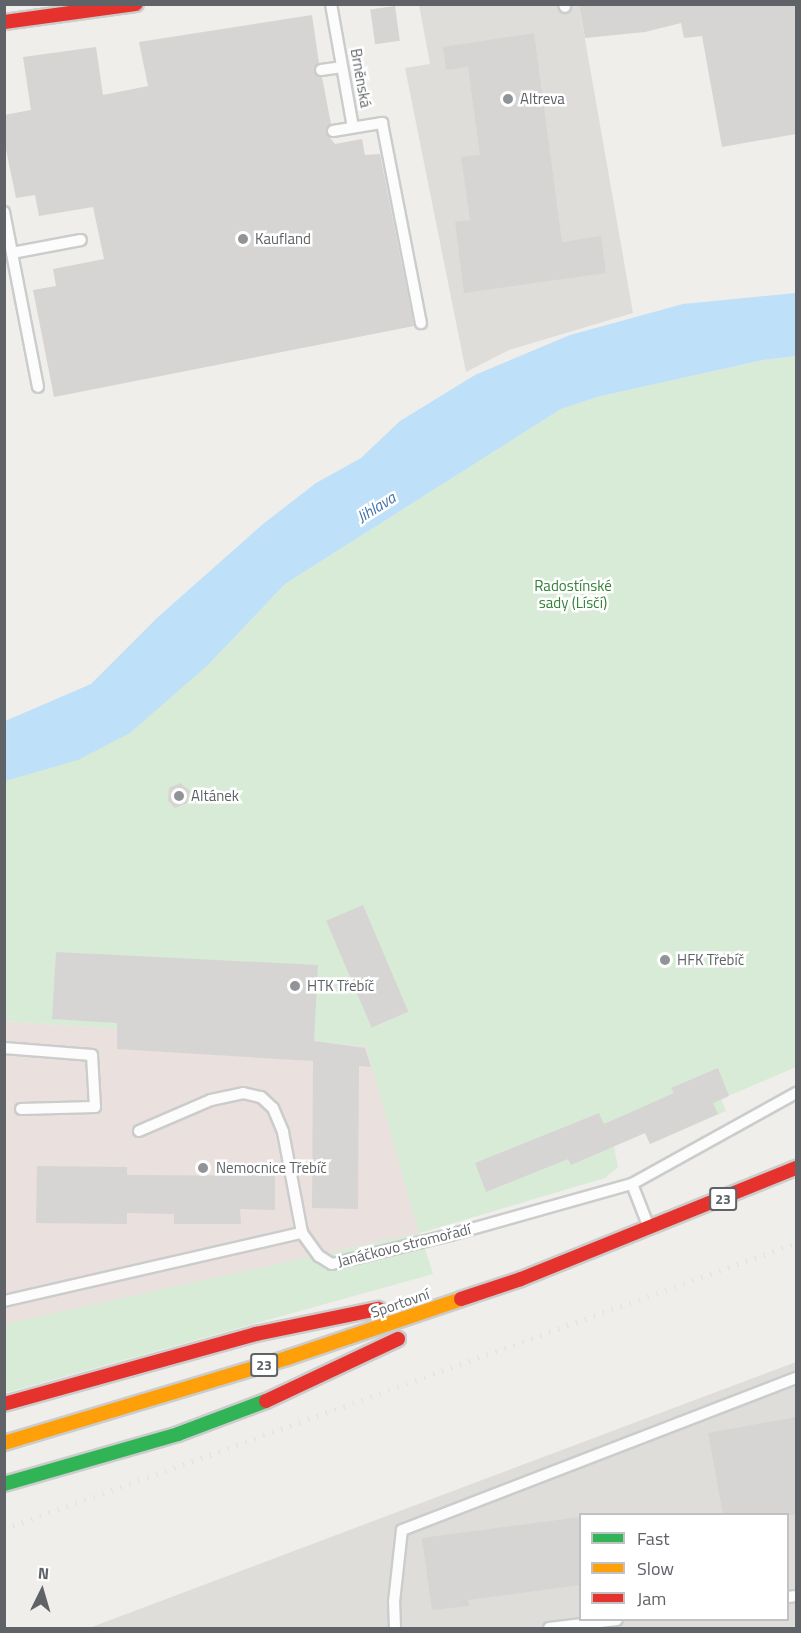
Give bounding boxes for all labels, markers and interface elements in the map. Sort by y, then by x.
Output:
street label: Brněnská [347,47,375,109]
place label: Altreva [520,90,565,108]
marker: Altreva [501,92,515,106]
place label: Kaufland [255,230,311,248]
marker: Kaufland [236,232,250,246]
water label: Jihlava [353,488,399,526]
park label: Radostínské sady (Lísčí) [534,576,612,611]
place label: Altánek [191,787,239,805]
marker: Altánek [172,789,186,803]
place label: HFK Třebíč [677,951,744,969]
marker: HFK Třebíč [658,953,672,967]
place label: HTK Třebíč [307,977,374,995]
marker: HTK Třebíč [288,979,302,993]
marker: Nemocnice Třebíč [194,1159,212,1177]
place label: Nemocnice Třebíč [216,1159,327,1177]
road number: 23 [708,1188,738,1210]
street label: Janáčkovo stromořadí [336,1220,472,1270]
street label: Sportovní [368,1285,432,1321]
road number: 23 [249,1354,279,1376]
legend [579,1513,789,1621]
text: Fast [637,1525,670,1552]
text: Slow [637,1555,674,1582]
north arrow [12,1561,72,1621]
text: N [37,1561,50,1586]
text: Jam [637,1585,666,1612]

